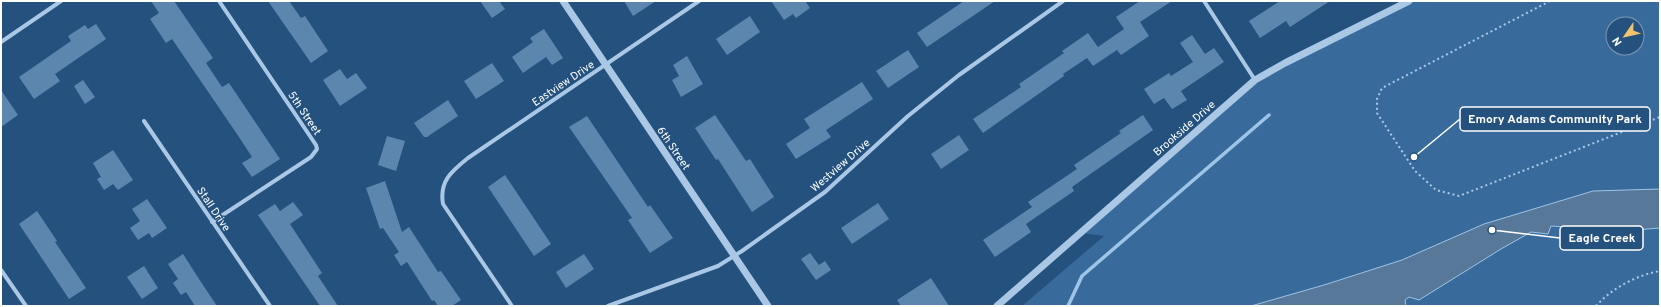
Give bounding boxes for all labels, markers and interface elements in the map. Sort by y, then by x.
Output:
north arrow [1605,16,1645,56]
text: N [1610,34,1626,48]
street label: Eastview Drive [530,58,597,110]
street label: 5th Street [284,89,324,138]
street label: Brookside Drive [1151,98,1219,160]
callout: Emory Adams Community Park [1460,107,1650,131]
text: Emory Adams Community Park [1468,112,1642,128]
street label: 6th Street [654,124,693,173]
street label: Westview Drive [808,136,873,196]
street label: Stall Drive [193,185,233,235]
callout: Eagle Creek [1560,226,1643,250]
text: Eagle Creek [1569,231,1636,247]

